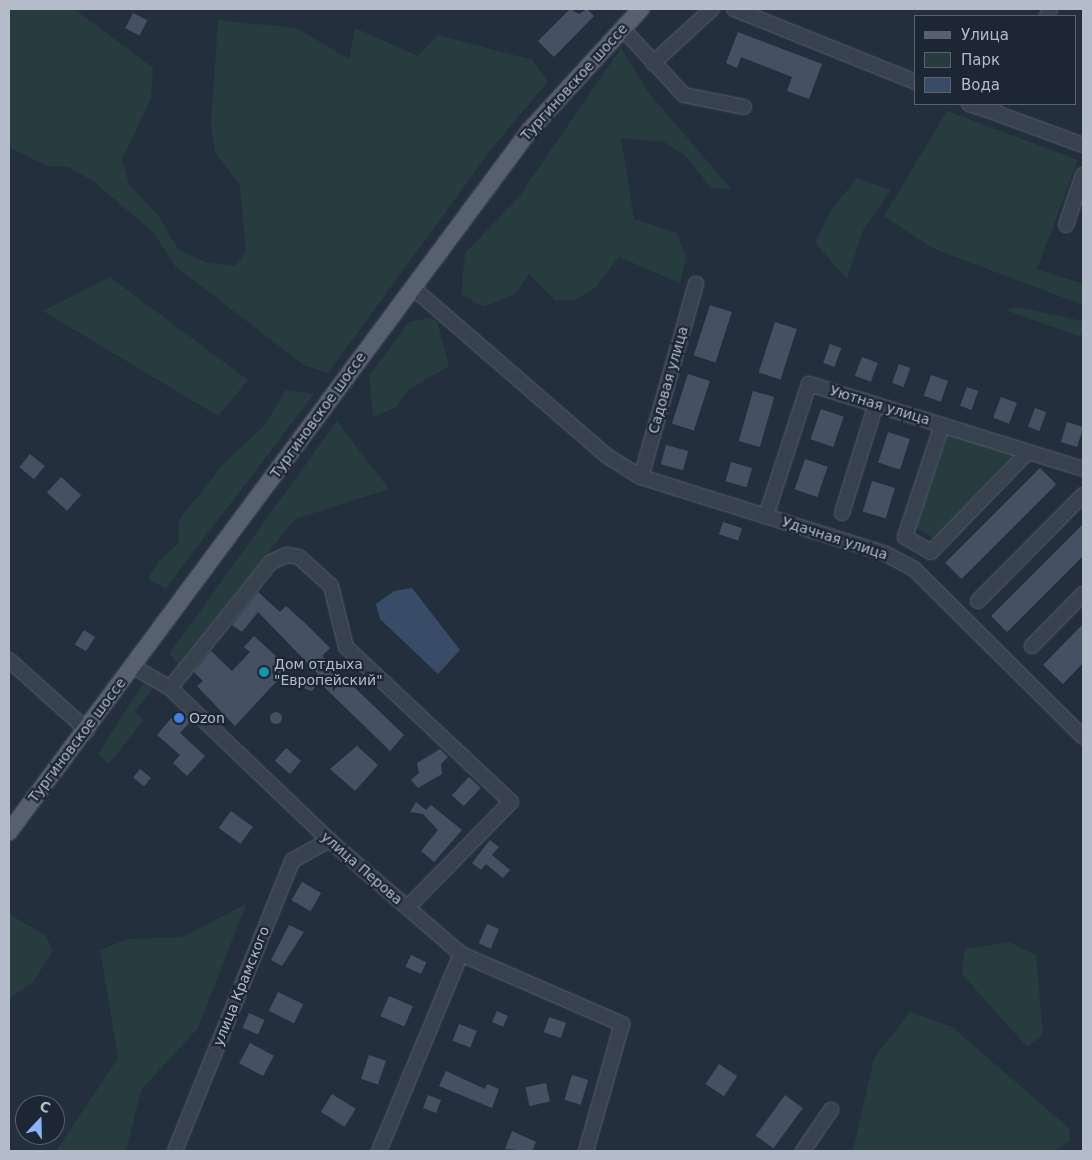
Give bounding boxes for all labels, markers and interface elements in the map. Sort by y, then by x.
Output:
legend [914,15,1077,105]
street label: Тургиновское шоссе [517,20,631,144]
text: Улица [961,26,1009,44]
text: Парк [961,51,1000,69]
text: Вода [961,76,1000,94]
street label: Садовая улица [645,324,691,436]
street label: Тургиновское шоссе [267,349,369,481]
street label: Уютная улица [828,382,932,428]
street label: Удачная улица [780,513,890,563]
place label: Дом отдыха "Европейский" [274,656,383,689]
marker: Дом отдыха "Европейский" [258,666,270,678]
street label: Тургиновское шоссе [25,675,129,805]
place label: Ozon [189,710,225,726]
marker: Ozon [173,712,185,724]
street label: улица Перова [318,828,406,908]
street label: улица Крамского [209,924,273,1048]
north arrow [15,1095,65,1145]
text: С [37,1098,53,1116]

